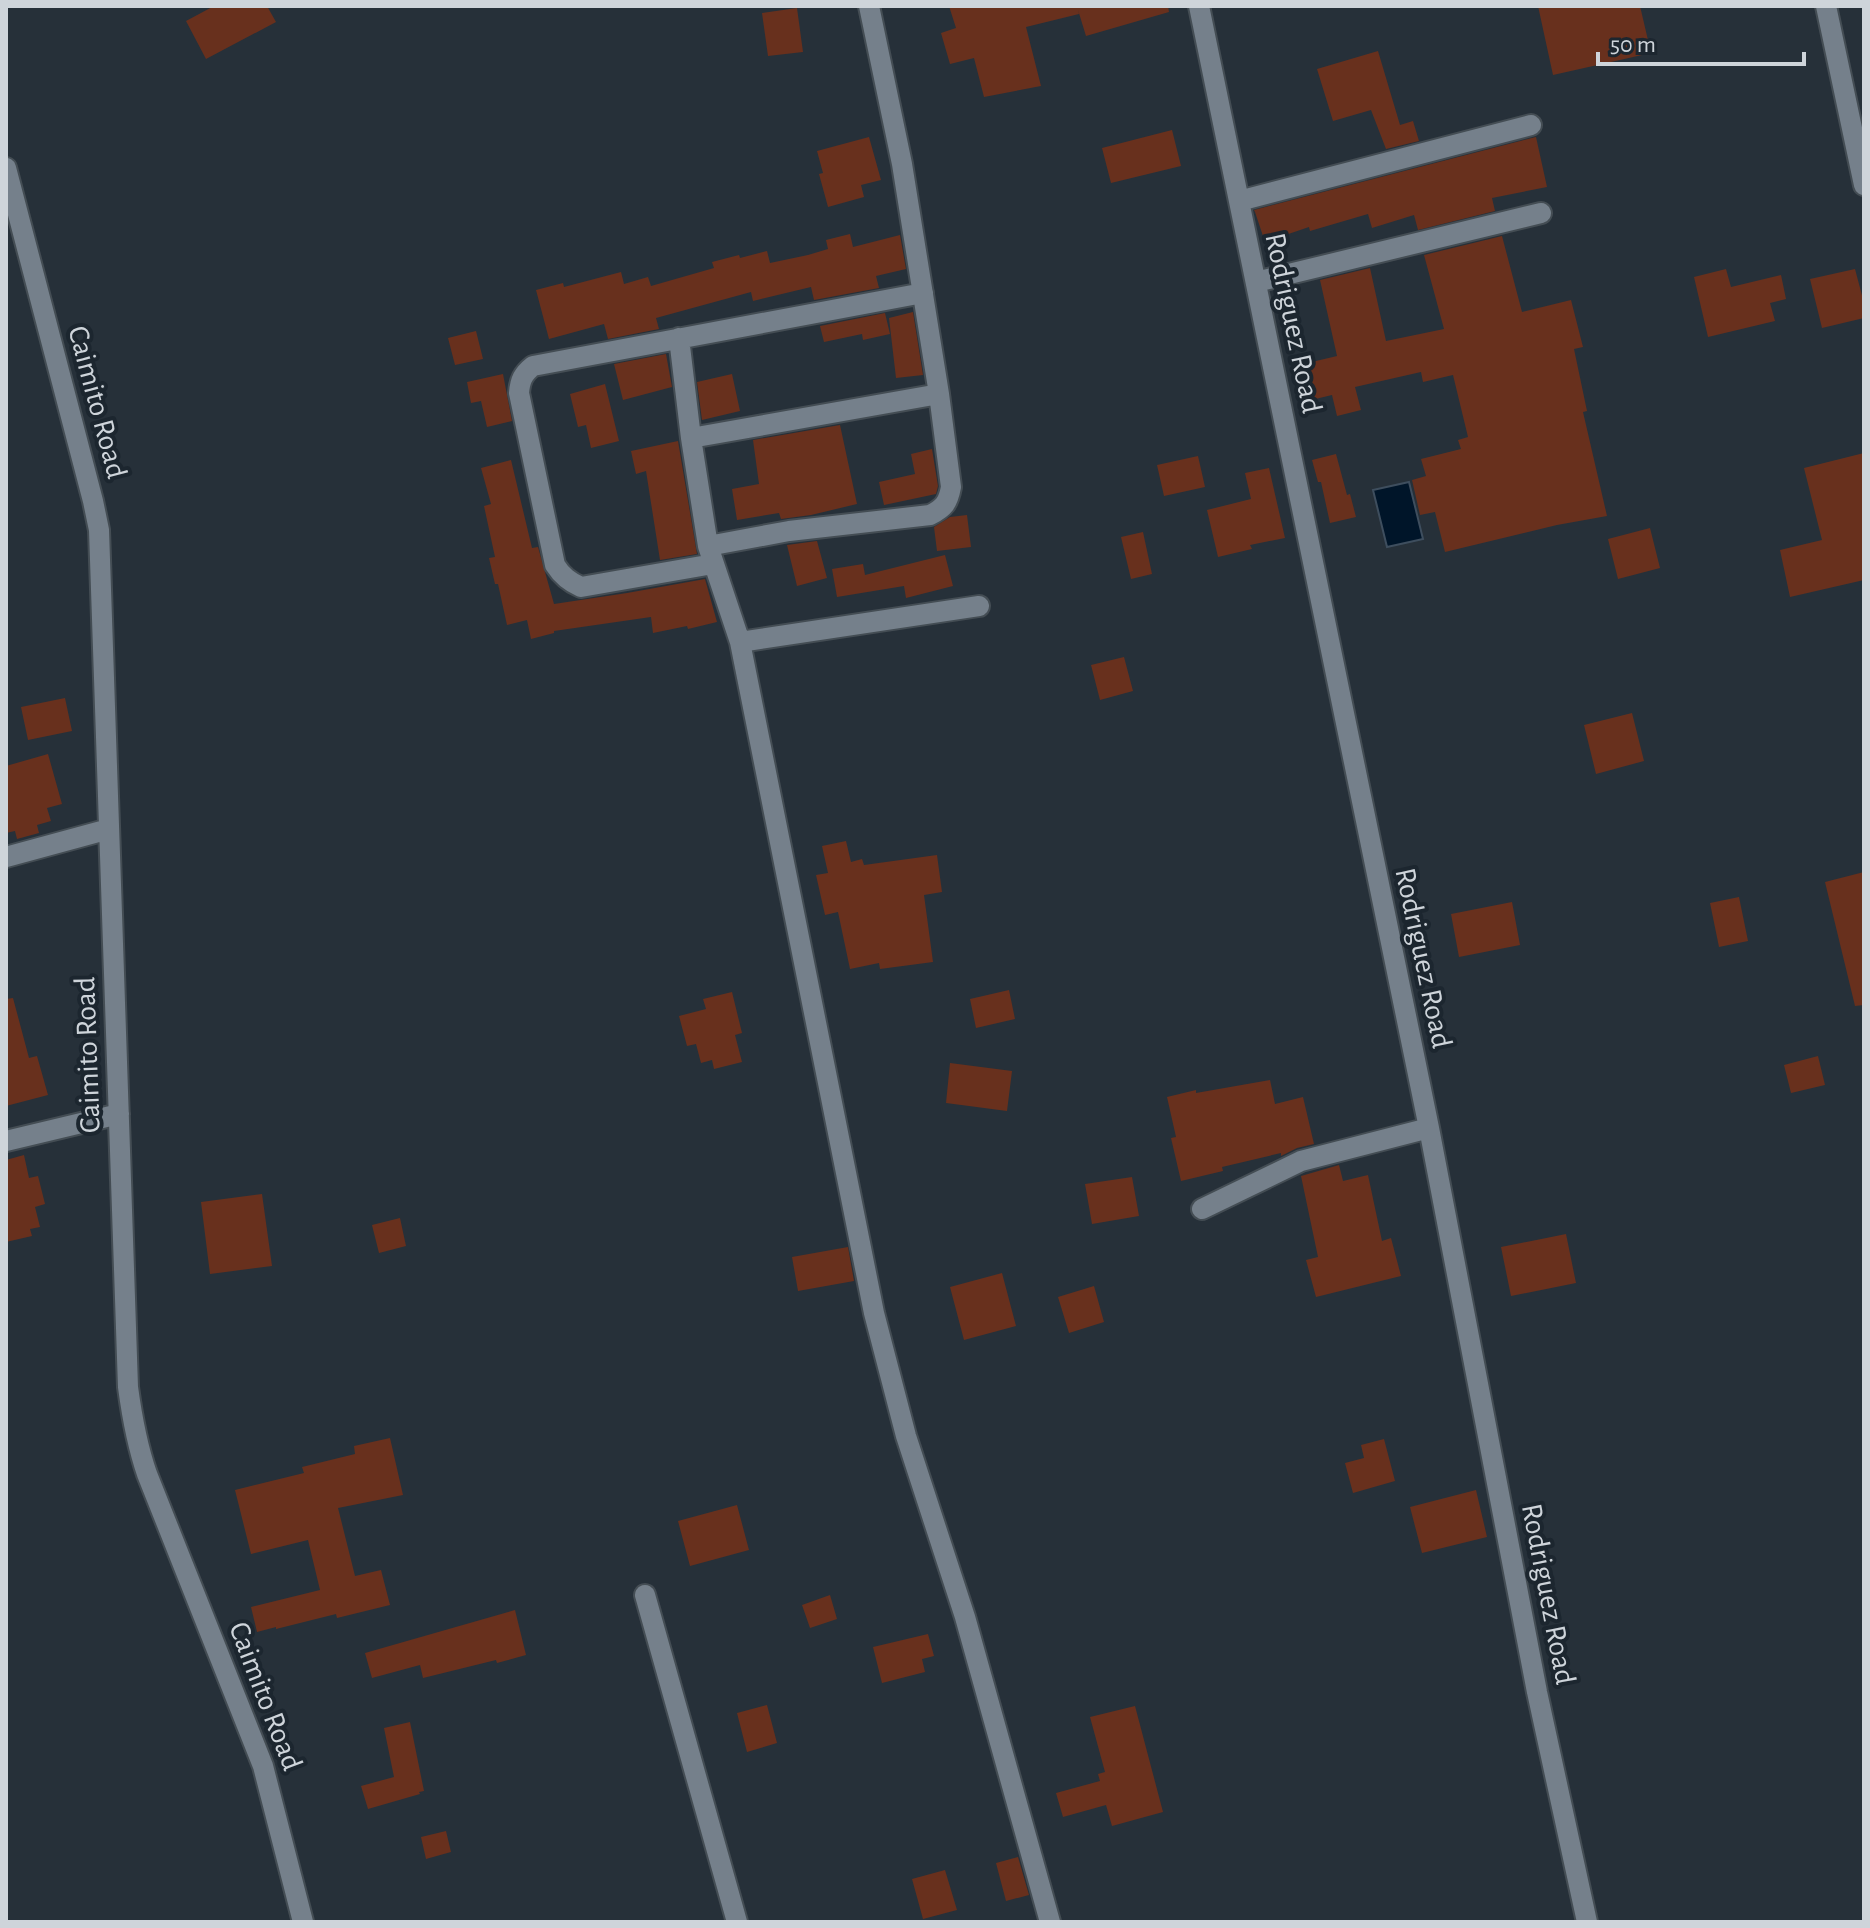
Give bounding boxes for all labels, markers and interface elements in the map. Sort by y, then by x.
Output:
scale bar [1598,16,1804,66]
text: 50 m [1610,33,1656,57]
street label: Rodriguez Road [1259,230,1327,416]
street label: Caimito Road [62,323,132,482]
street label: Rodriguez Road [1389,865,1457,1051]
street label: Caimito Road [70,976,106,1134]
street label: Rodriguez Road [1516,1501,1580,1687]
street label: Caimito Road [223,1618,307,1775]

